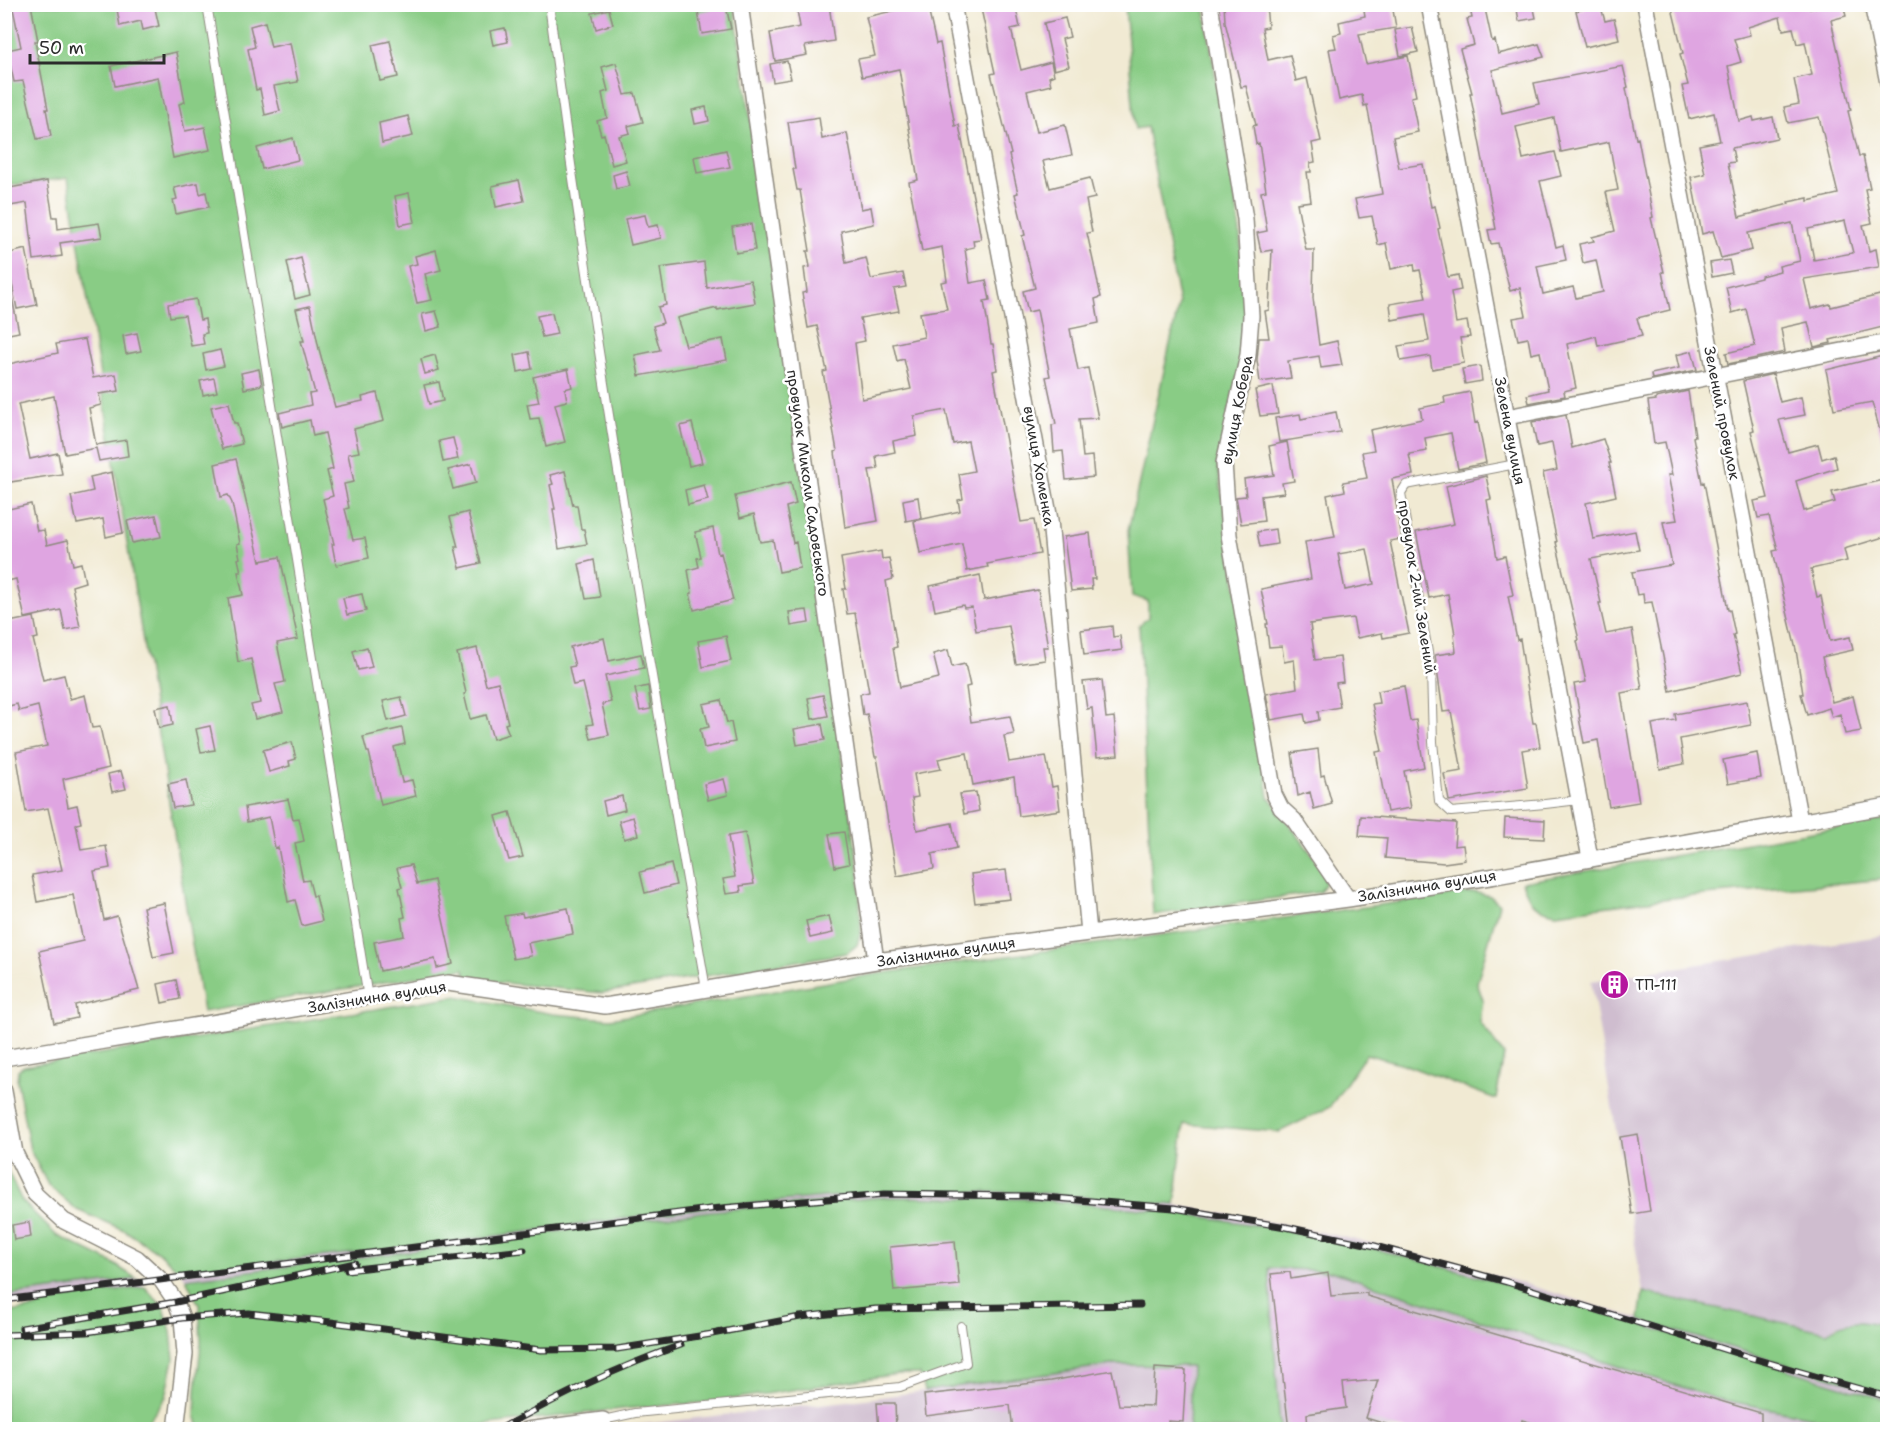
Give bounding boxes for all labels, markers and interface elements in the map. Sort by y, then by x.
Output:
scale bar [30,27,164,65]
text: 50 m [39,36,84,60]
street label: Зелений провулок [1699,345,1745,481]
street label: вулиця Кобера [1217,353,1257,466]
street label: провулок Миколи Садовського [782,368,834,598]
street label: Зелена вулиця [1490,375,1530,487]
street label: вулиця Хоменка [1019,404,1060,528]
street label: провулок 2-ий Зелений [1393,499,1441,676]
street label: Залізнична вулиця [1356,865,1498,907]
street label: Залізнична вулиця [875,932,1017,972]
building icon: ТП-111 [1598,969,1630,1001]
place label: ТП-111 [1635,975,1677,995]
street label: Залізнична вулиця [306,976,448,1018]

